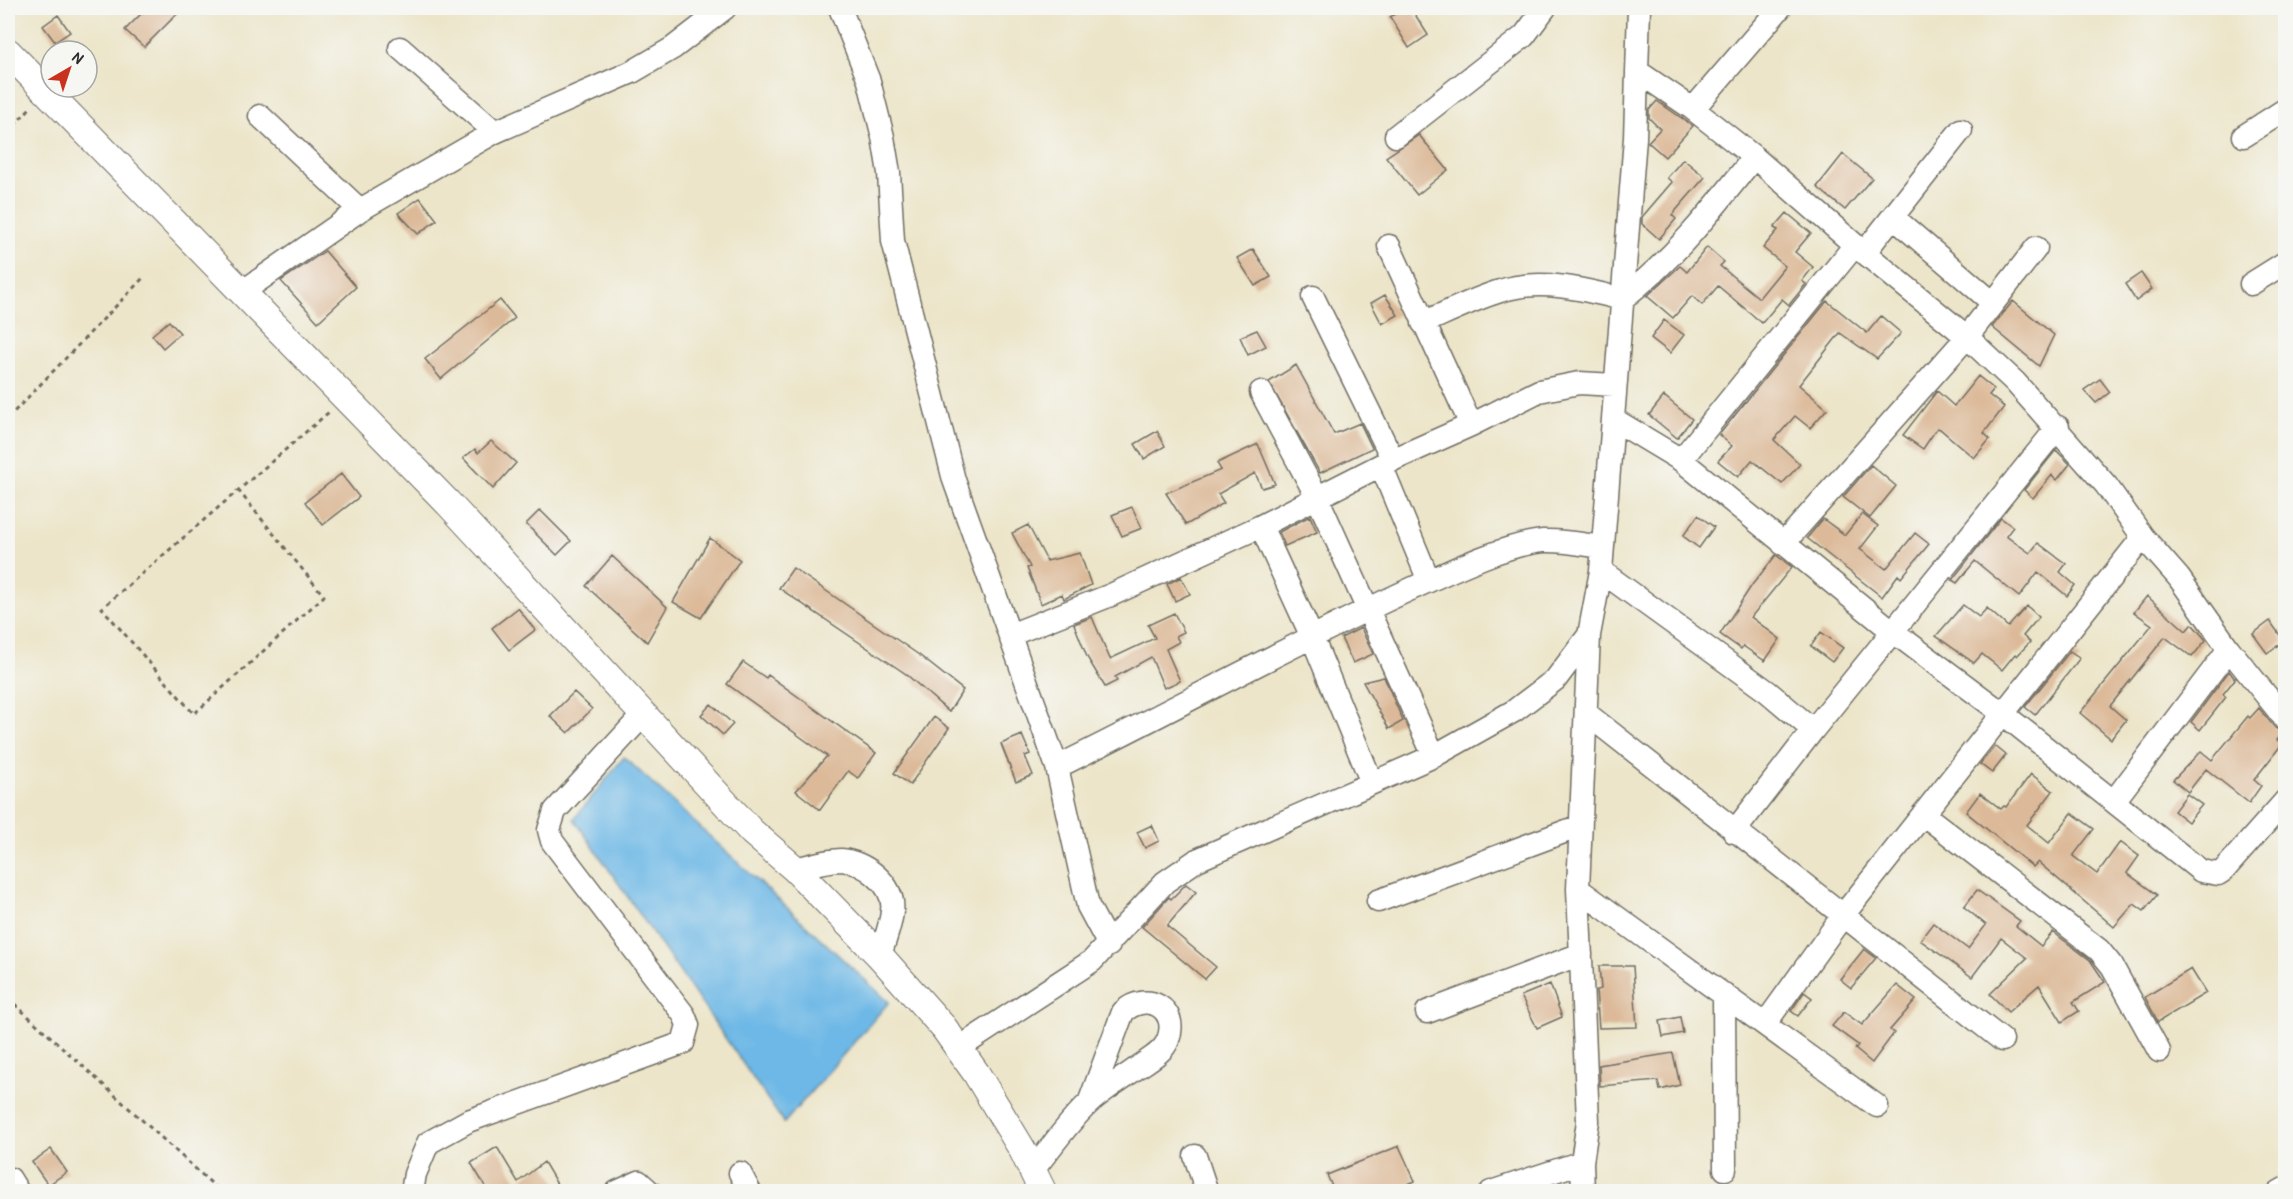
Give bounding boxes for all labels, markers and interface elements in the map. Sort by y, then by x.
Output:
north arrow [39,39,99,99]
text: N [68,46,89,69]

